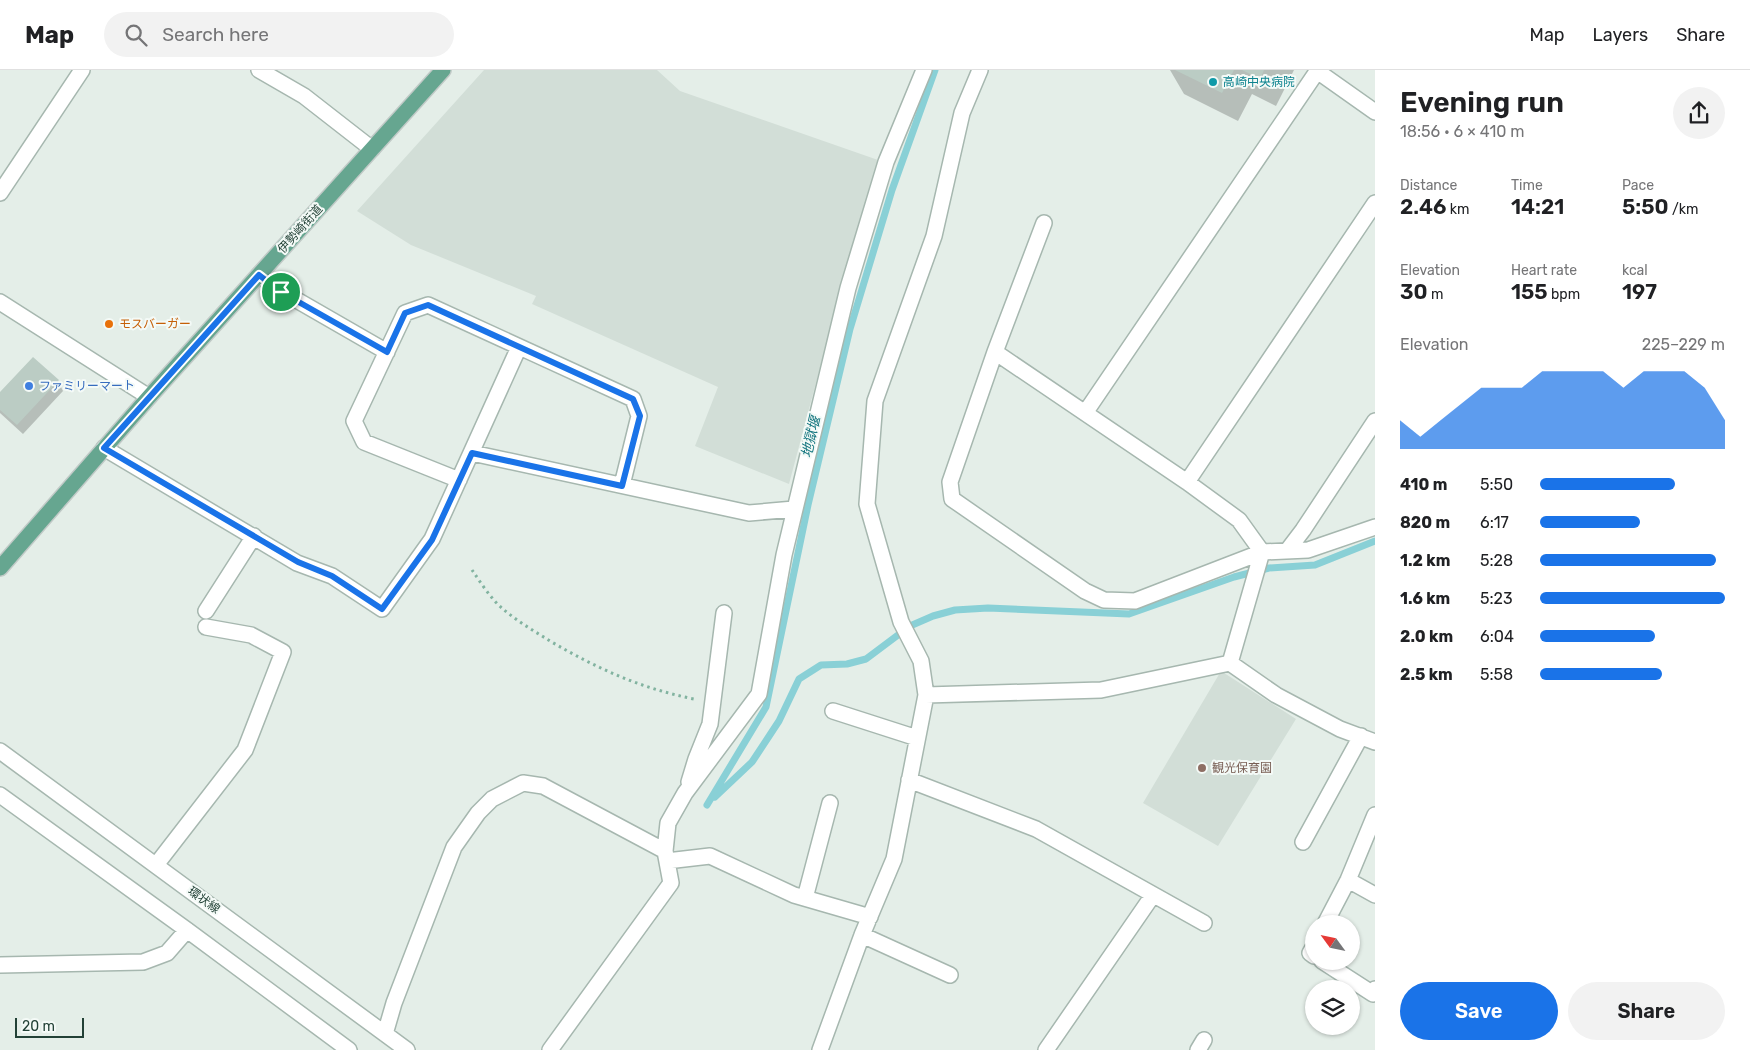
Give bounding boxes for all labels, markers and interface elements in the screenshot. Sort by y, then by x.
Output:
search box [104,12,454,57]
text: Map [25,21,74,49]
icon: search [122,21,150,49]
text: Search here [162,23,269,46]
text: Map [1530,24,1565,46]
text: Layers [1593,24,1648,46]
text: Share [1676,24,1725,46]
place label: 高崎中央病院 [1223,75,1295,89]
marker: 高崎中央病院 [1207,76,1219,88]
text: Evening run [1400,86,1564,119]
button: share [1673,87,1725,139]
text: 18:56 · 6 × 410 m [1400,122,1525,141]
text: Distance [1400,177,1457,194]
text: Time [1511,177,1543,194]
text: Pace [1622,177,1654,194]
text: 2.46 [1400,194,1446,219]
text: 14:21 [1511,194,1564,219]
text: 5:50 [1622,194,1669,219]
text: km [1446,201,1469,218]
text: /km [1669,201,1698,218]
street label: 伊勢崎街道 [275,202,325,256]
text: Elevation [1400,262,1460,279]
text: Heart rate [1511,262,1577,279]
text: kcal [1622,262,1648,279]
pin [260,271,302,313]
icon: arrive [267,278,295,306]
text: 30 [1400,279,1428,304]
text: 155 [1511,279,1548,304]
text: 197 [1622,279,1657,304]
text: m [1428,286,1443,303]
text: bpm [1548,286,1580,303]
place label: モスバーガー [119,317,191,331]
marker: モスバーガー [103,318,115,330]
text: Elevation [1400,335,1469,354]
text: 225–229 m [1642,335,1725,354]
place label: ファミリーマート [39,379,135,393]
marker: ファミリーマート [23,380,35,392]
water label: 地獄堰 [798,412,825,459]
text: 410 m [1400,475,1447,494]
text: 5:50 [1480,475,1513,494]
text: 820 m [1400,513,1450,532]
text: 6:17 [1480,513,1509,532]
text: 1.2 km [1400,551,1450,570]
text: 5:28 [1480,551,1513,570]
text: 1.6 km [1400,589,1450,608]
text: 5:23 [1480,589,1513,608]
text: 2.0 km [1400,627,1453,646]
text: 6:04 [1480,627,1514,646]
text: 2.5 km [1400,665,1453,684]
text: 5:58 [1480,665,1513,684]
place label: 観光保育園 [1212,761,1272,775]
marker: 観光保育園 [1196,762,1208,774]
street label: 環状線 [185,884,223,916]
north arrow [1305,915,1360,970]
map controls [1305,915,1360,1035]
button: layers [1305,980,1360,1035]
button: Save [1400,982,1558,1040]
button: Share [1568,982,1725,1040]
scale bar [15,1015,84,1038]
text: 20 m [22,1018,55,1035]

